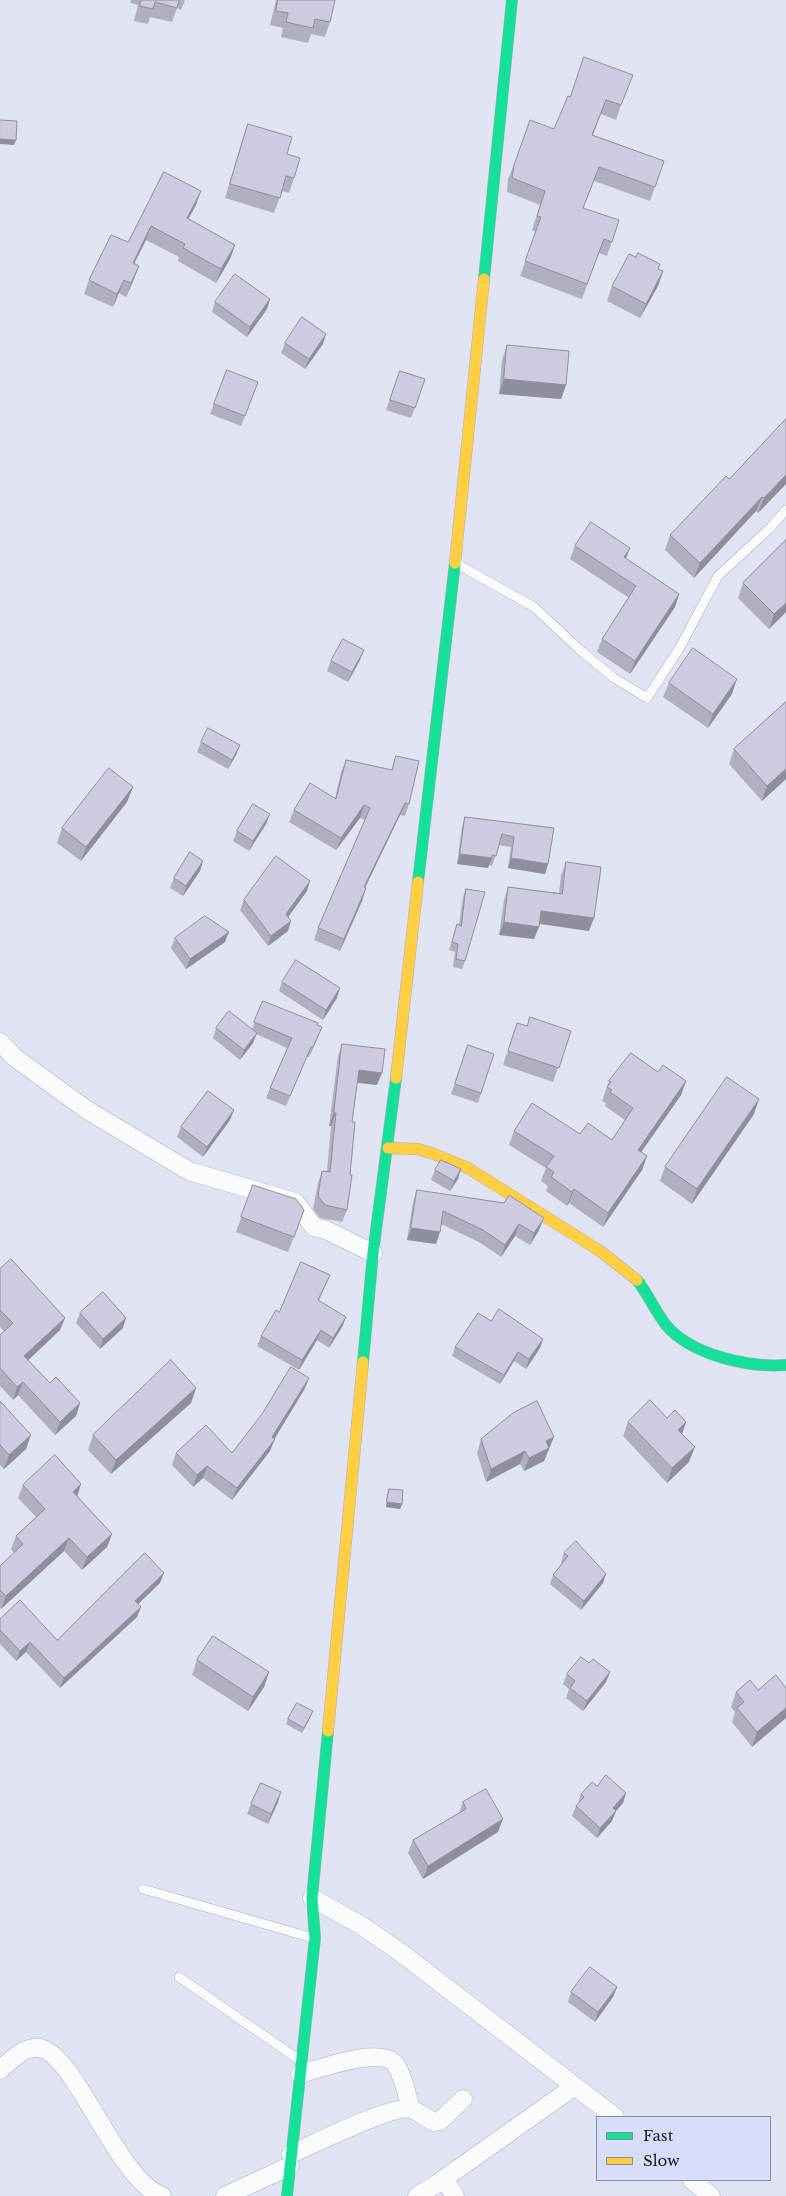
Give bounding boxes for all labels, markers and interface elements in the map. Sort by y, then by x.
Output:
legend [596,2116,771,2181]
text: Fast [643,2126,673,2145]
text: Slow [643,2151,680,2170]

